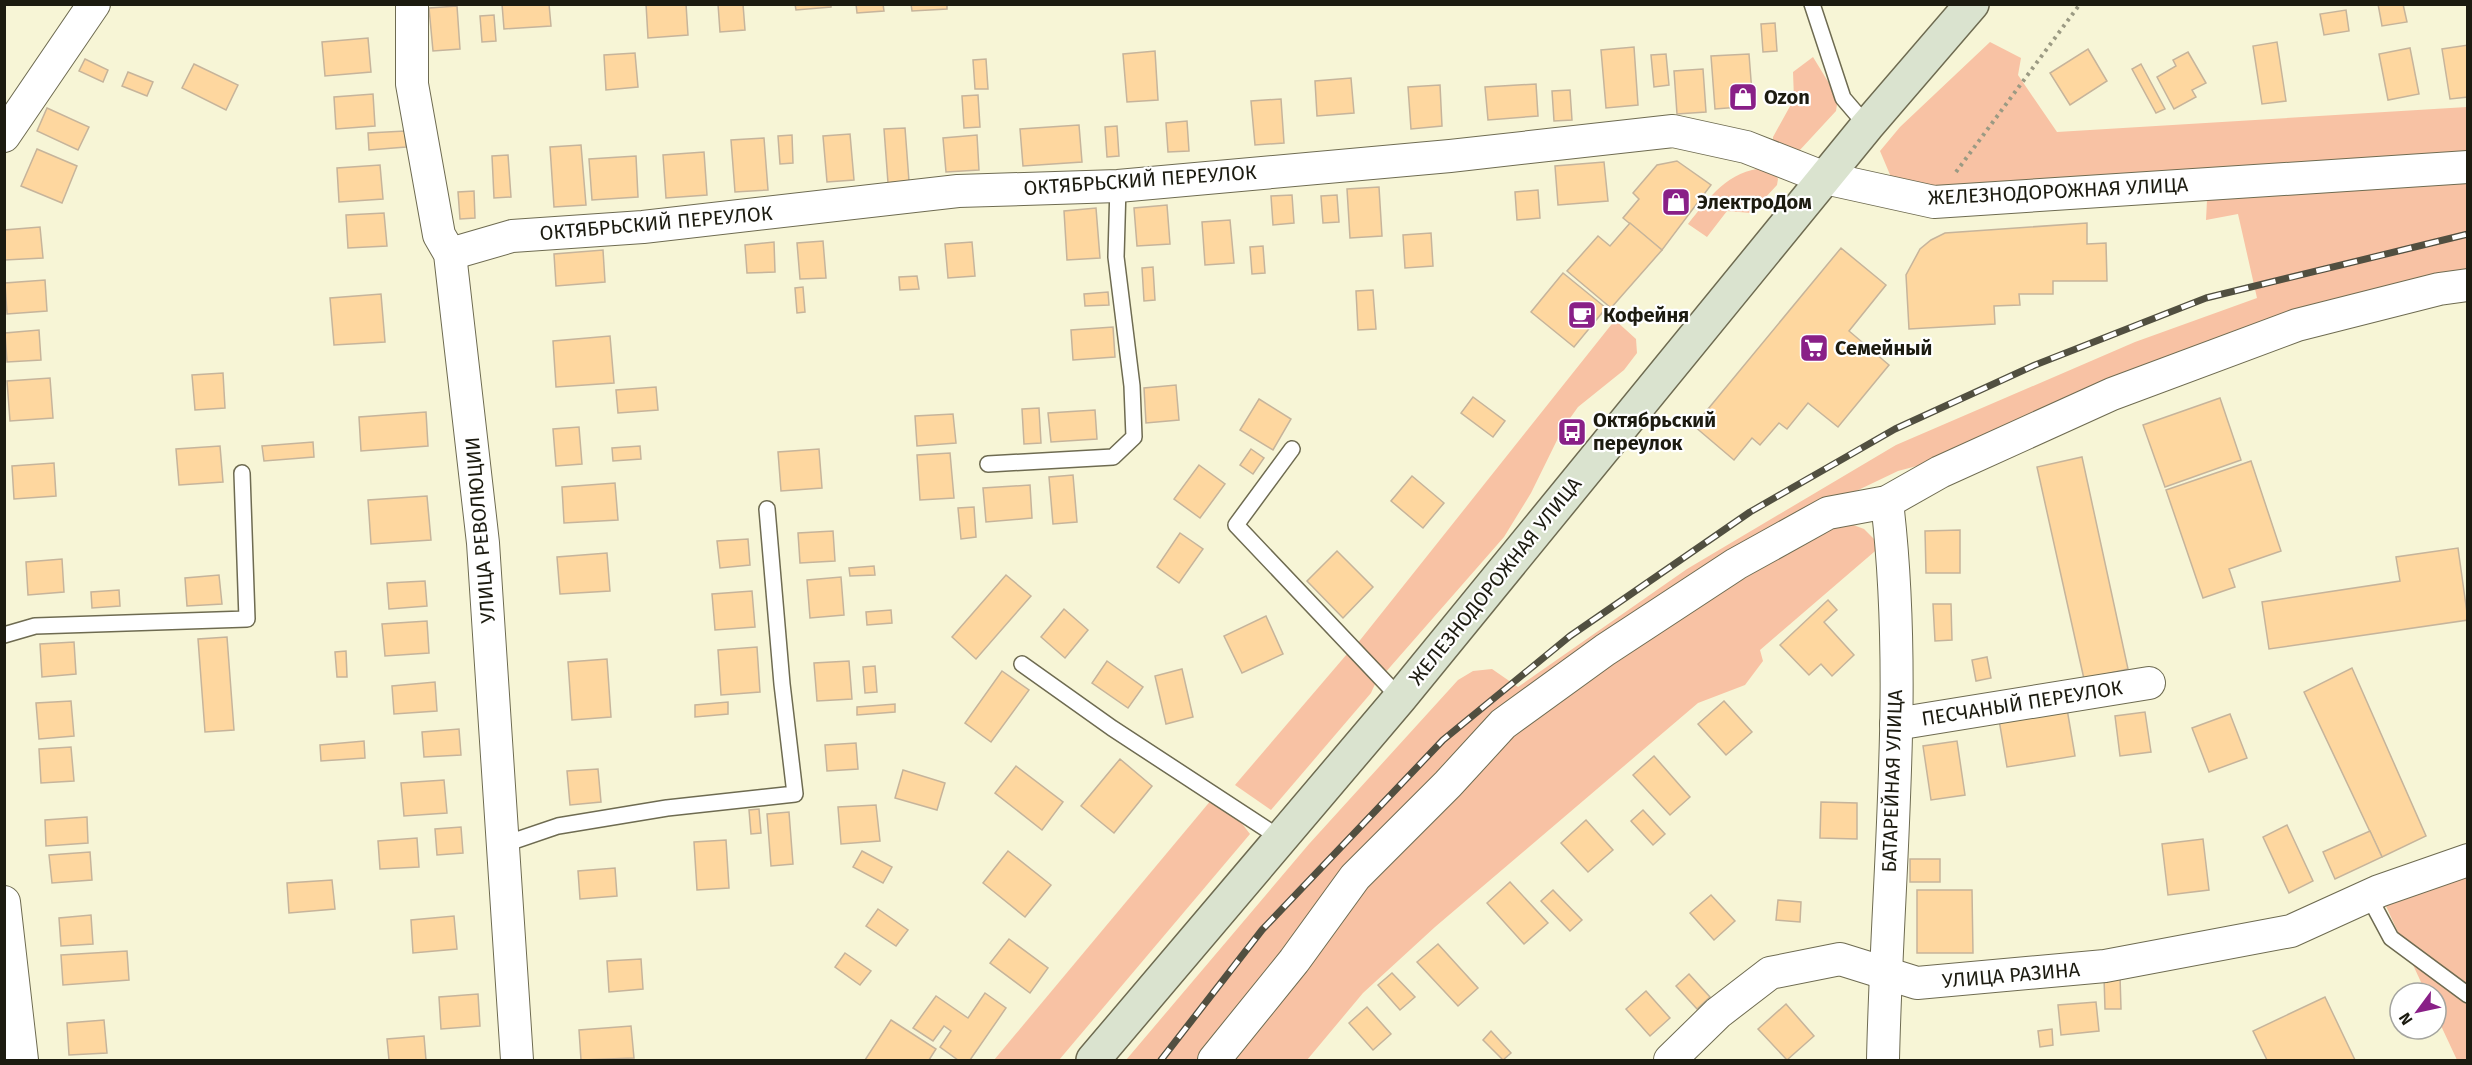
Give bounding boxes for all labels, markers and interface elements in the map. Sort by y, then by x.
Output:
shop icon: Ozon [1727,81,1759,113]
place label: Ozon [1764,85,1810,109]
street label: ОКТЯБРЬСКИЙ ПЕРЕУЛОК [1023,160,1258,200]
street label: ЖЕЛЕЗНОДОРОЖНАЯ УЛИЦА [1927,172,2189,210]
shop icon: ЭлектроДом [1660,186,1692,218]
place label: ЭлектроДом [1697,190,1812,214]
street label: ОКТЯБРЬСКИЙ ПЕРЕУЛОК [539,201,774,245]
cafe icon: Кофейня [1566,299,1598,331]
place label: Кофейня [1603,303,1689,327]
supermarket icon: Семейный [1798,332,1830,364]
place label: Семейный [1835,336,1932,360]
place label: Октябрьский переулок [1593,408,1716,455]
bus stop icon: Октябрьский переулок [1556,416,1588,448]
street label: УЛИЦА РЕВОЛЮЦИИ [460,436,500,624]
street label: ЖЕЛЕЗНОДОРОЖНАЯ УЛИЦА [1404,472,1587,690]
street label: ПЕСЧАНЫЙ ПЕРЕУЛОК [1920,675,2124,731]
street label: БАТАРЕЙНАЯ УЛИЦА [1877,689,1907,873]
street label: УЛИЦА РАЗИНА [1941,957,2081,993]
north arrow [2388,981,2448,1041]
text: N [2395,1009,2417,1029]

